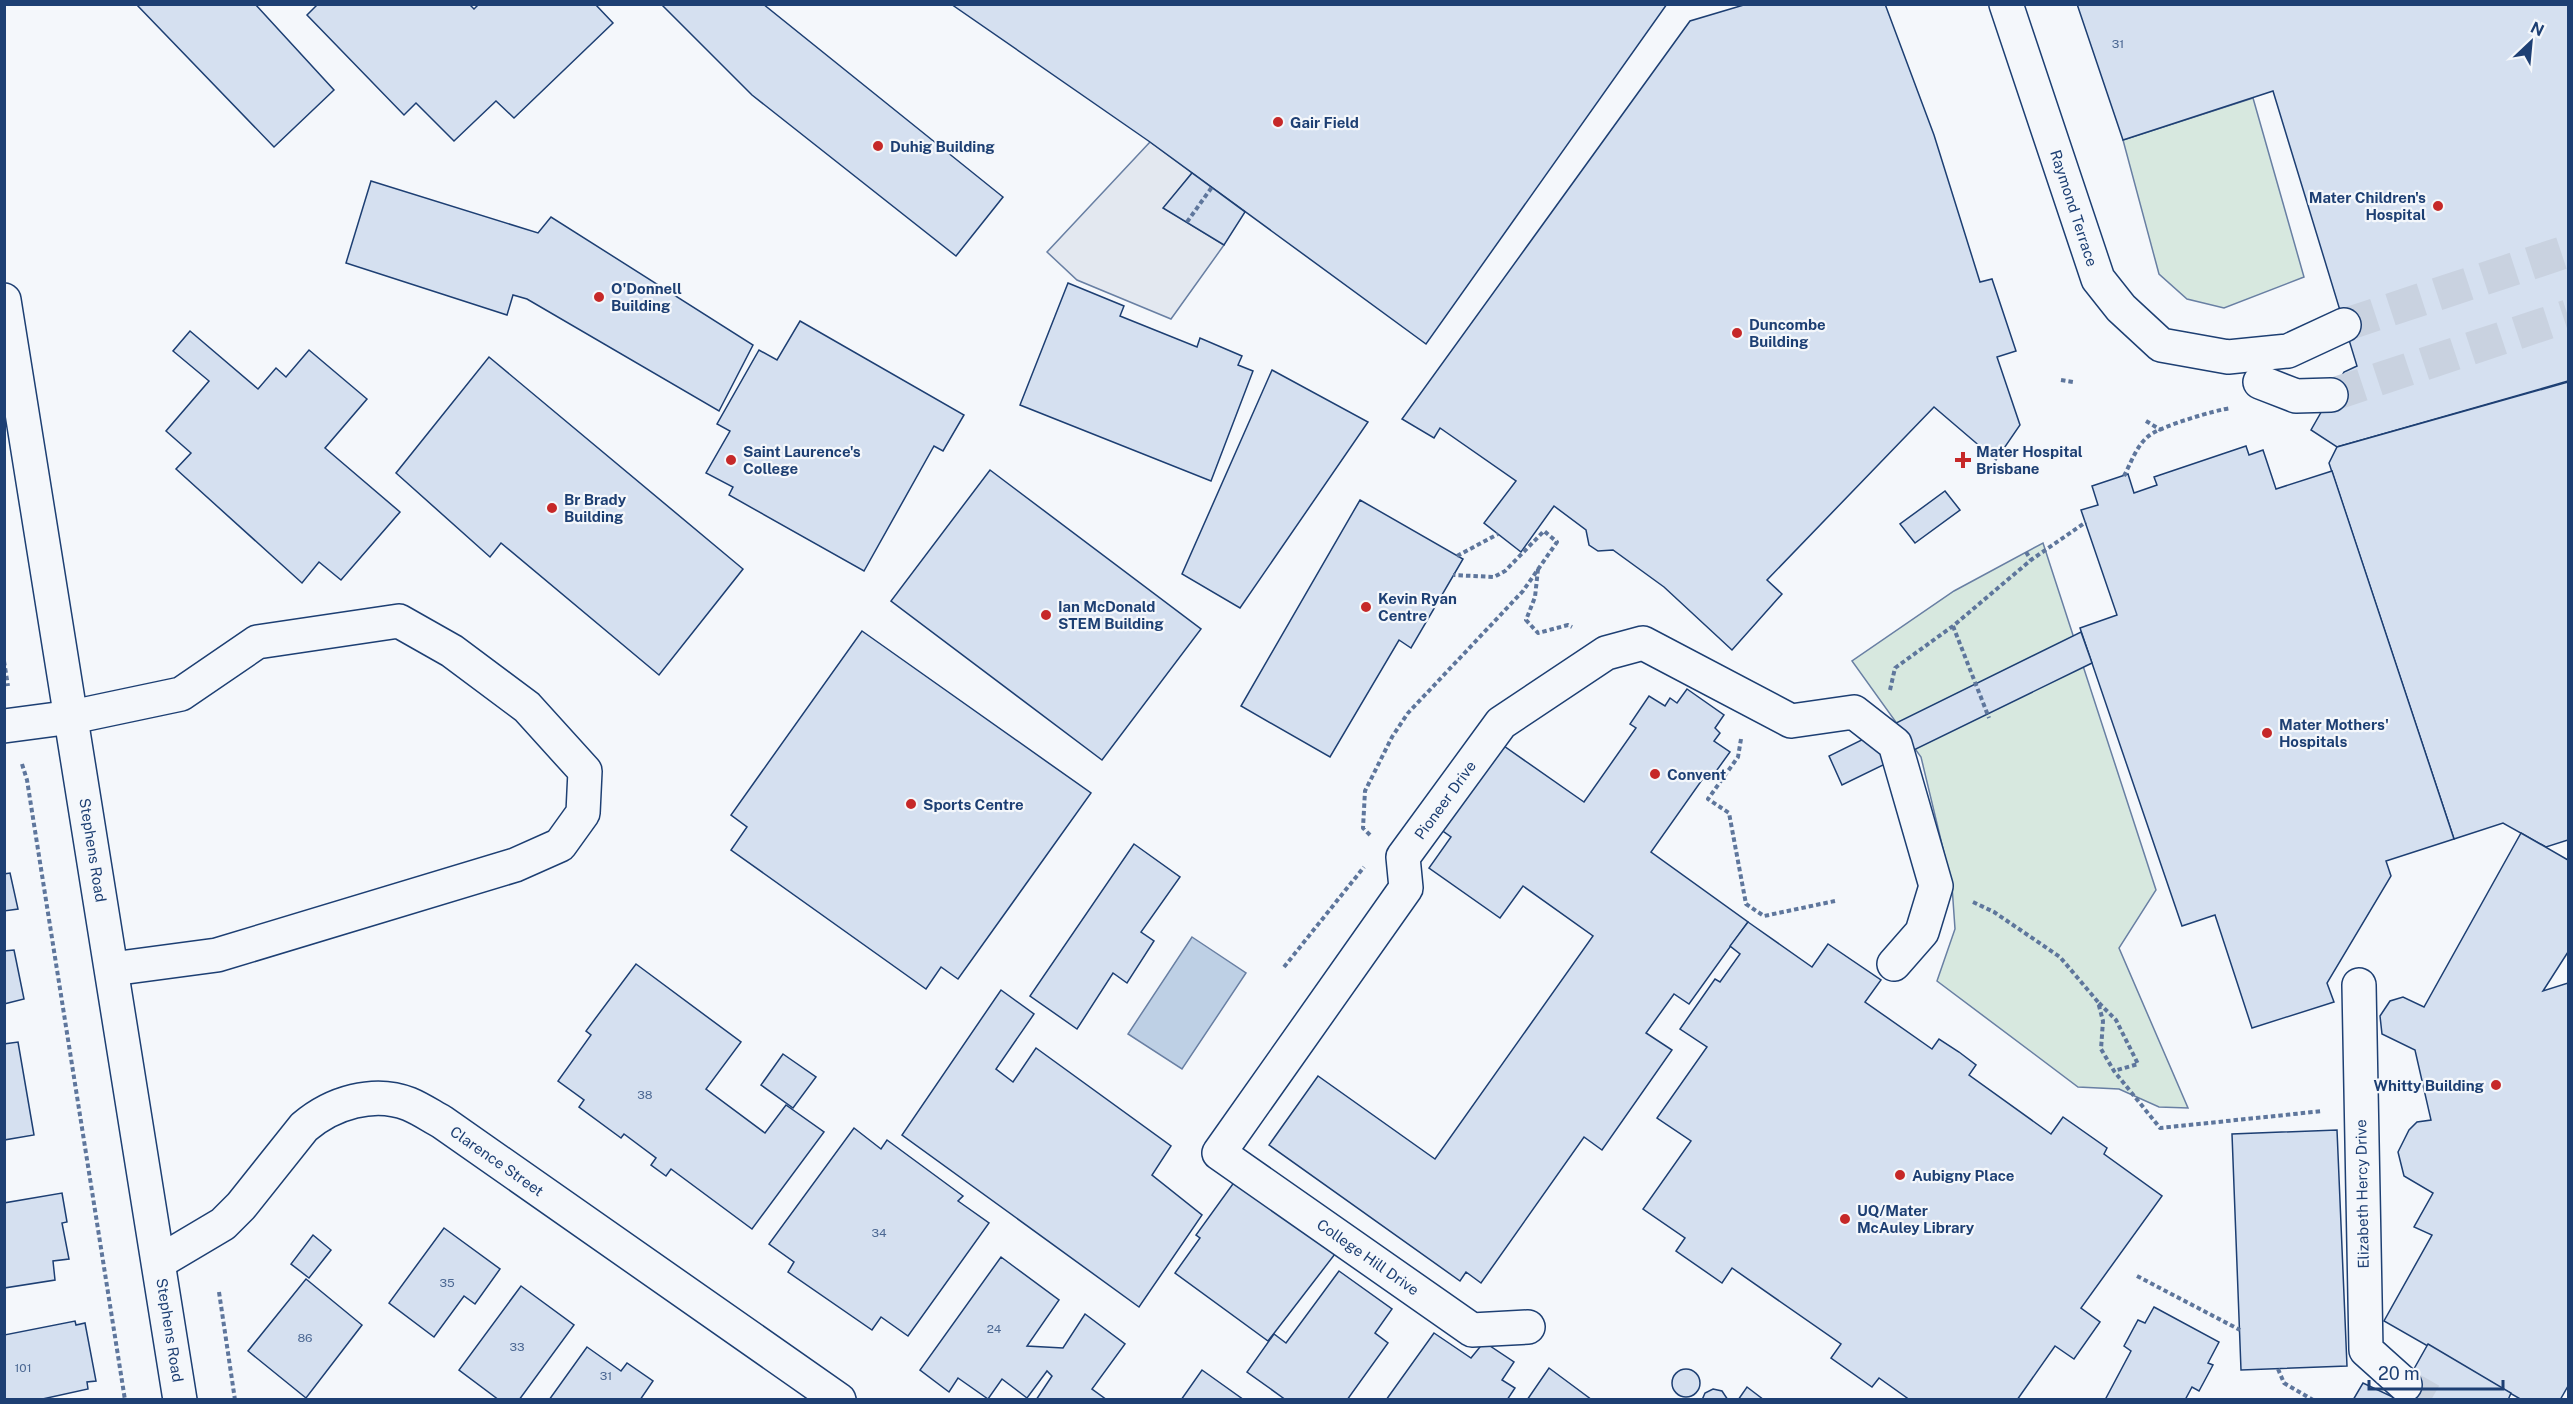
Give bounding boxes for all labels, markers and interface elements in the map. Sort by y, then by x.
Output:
north arrow [2501,12,2561,72]
text: N [2528,18,2547,40]
house number: 31 [2112,37,2124,51]
place label: Gair Field [1290,114,1359,131]
marker: Gair Field [1271,115,1285,129]
place label: Duhig Building [890,138,995,155]
marker: Duhig Building [871,139,885,153]
street label: Raymond Terrace [2047,148,2101,268]
place label: Mater Children's Hospital [2309,189,2426,223]
marker: Mater Children's Hospital [2431,199,2445,213]
place label: O'Donnell Building [611,280,682,314]
marker: O'Donnell Building [592,290,606,304]
place label: Duncombe Building [1749,316,1826,350]
marker: Duncombe Building [1730,326,1744,340]
place label: Saint Laurence's College [743,443,861,477]
place label: Mater Hospital Brisbane [1976,443,2083,477]
marker: Mater Hospital Brisbane [1954,451,1972,469]
marker: Saint Laurence's College [724,453,738,467]
place label: Br Brady Building [564,491,627,525]
marker: Br Brady Building [545,501,559,515]
place label: Kevin Ryan Centre [1378,590,1457,624]
place label: Ian McDonald STEM Building [1058,598,1164,632]
marker: Kevin Ryan Centre [1359,600,1373,614]
marker: Ian McDonald STEM Building [1039,608,1053,622]
place label: Mater Mothers' Hospitals [2279,716,2389,750]
marker: Mater Mothers' Hospitals [2260,726,2274,740]
street label: Pioneer Drive [1411,757,1479,843]
place label: Convent [1667,766,1726,783]
marker: Convent [1648,767,1662,781]
place label: Sports Centre [923,796,1024,813]
street label: Stephens Road [76,797,110,903]
marker: Sports Centre [904,797,918,811]
place label: Whitty Building [2374,1077,2485,1094]
marker: Whitty Building [2489,1078,2503,1092]
house number: 38 [637,1088,653,1102]
street label: Elizabeth Hercy Drive [2352,1119,2372,1269]
street label: Clarence Street [447,1123,547,1200]
place label: Aubigny Place [1912,1167,2015,1184]
marker: Aubigny Place [1893,1168,1907,1182]
place label: UQ/Mater McAuley Library [1857,1202,1975,1236]
marker: UQ/Mater McAuley Library [1838,1212,1852,1226]
street label: College Hill Drive [1314,1215,1422,1299]
house number: 34 [871,1226,887,1240]
house number: 35 [439,1276,455,1290]
street label: Stephens Road [153,1277,187,1383]
house number: 24 [987,1322,1002,1336]
house number: 86 [297,1331,313,1345]
house number: 33 [509,1340,525,1354]
scale bar [2369,1353,2502,1391]
house number: 101 [14,1361,32,1375]
text: 20 m [2378,1363,2420,1384]
house number: 31 [600,1369,612,1383]

